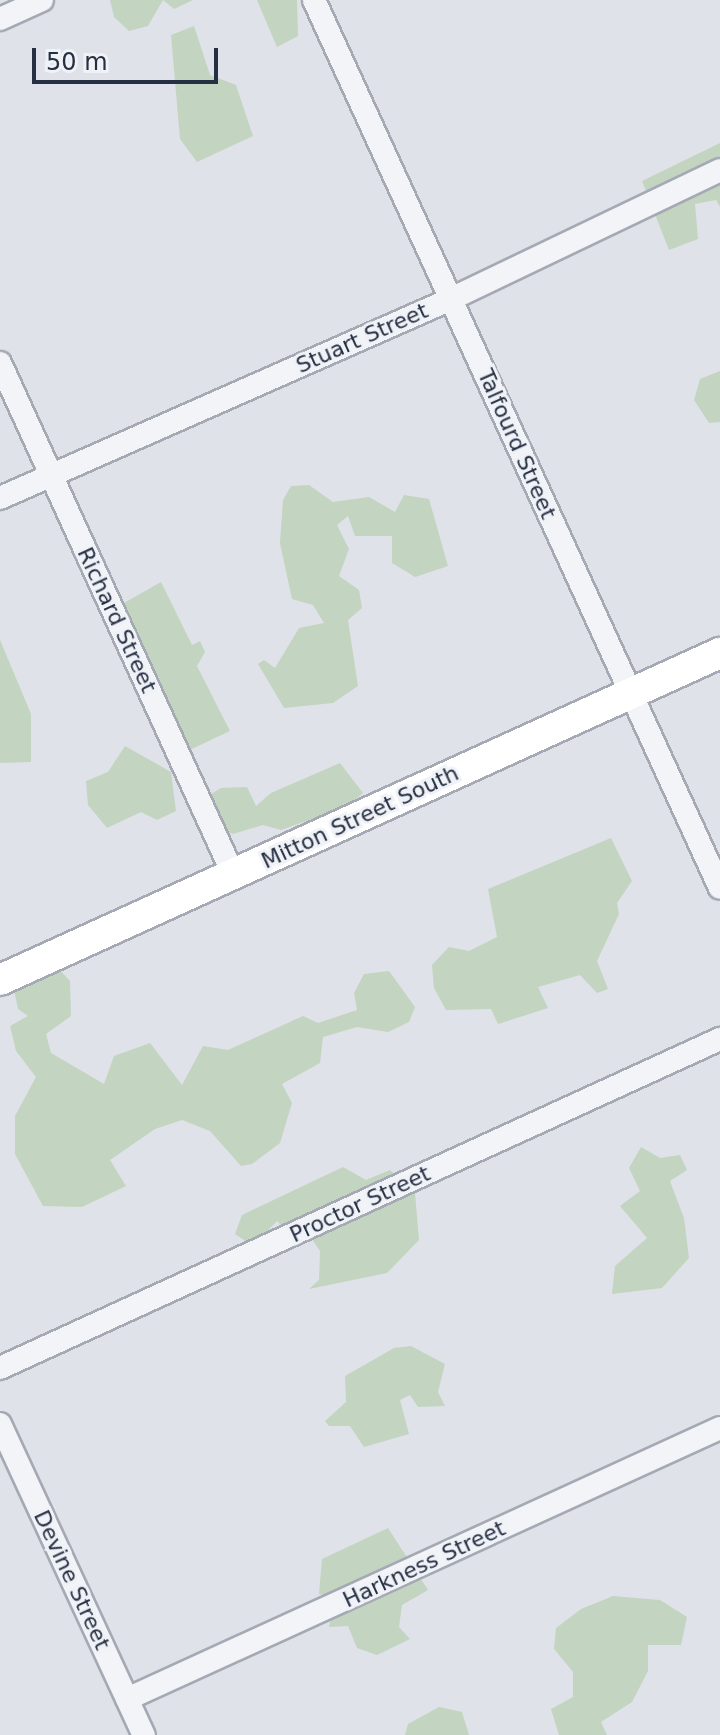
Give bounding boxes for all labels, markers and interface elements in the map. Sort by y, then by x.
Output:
scale bar [36,32,222,82]
text: 50 m [46,48,108,76]
street label: Stuart Street [292,297,432,379]
street label: Talfourd Street [472,365,562,523]
street label: Richard Street [72,543,162,697]
street label: Mitton Street South [257,760,463,874]
street label: Proctor Street [286,1160,434,1248]
street label: Devine Street [28,1506,116,1654]
street label: Harkness Street [339,1515,509,1613]

